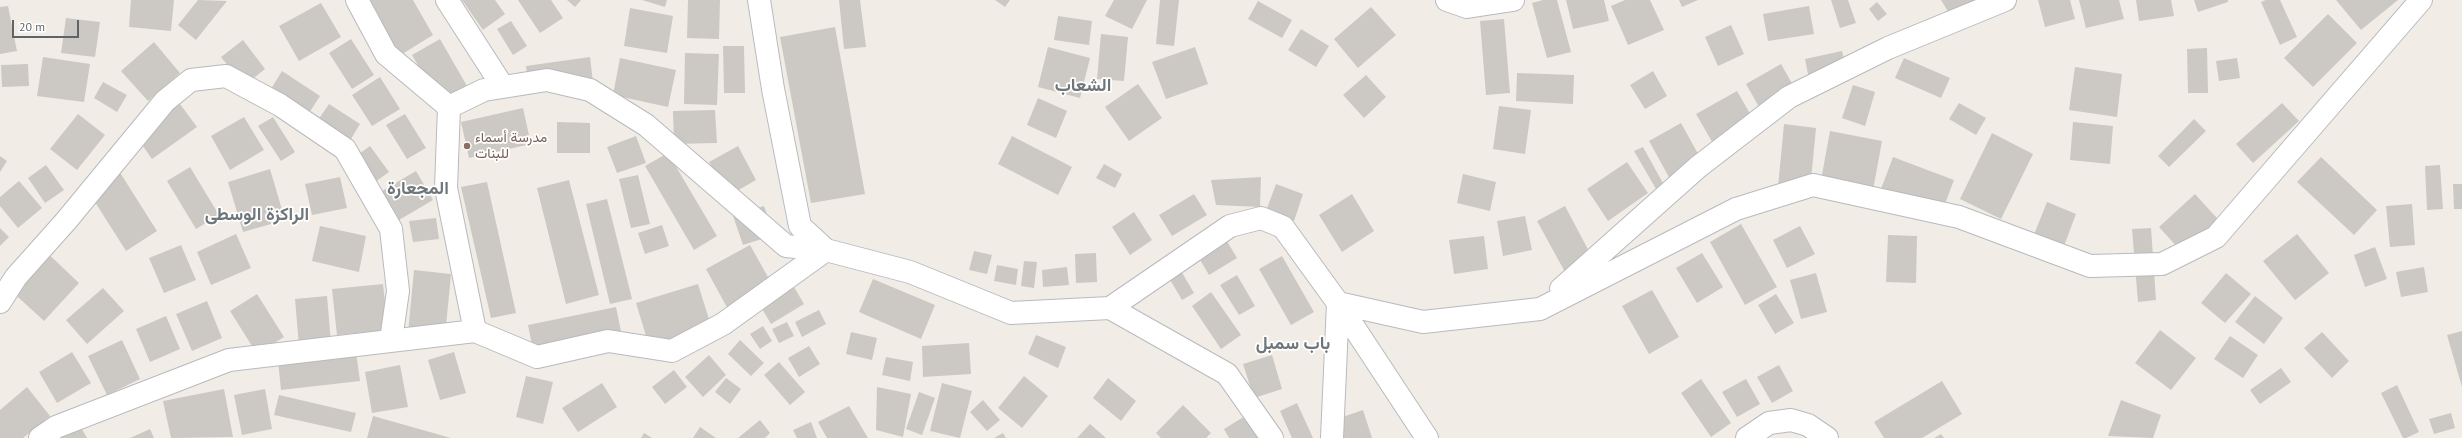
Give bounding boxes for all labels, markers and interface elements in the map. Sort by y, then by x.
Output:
scale bar [14,12,81,38]
text: 20 m [19,19,45,34]
district label: الشعاب [1055,75,1111,97]
place label: مدرسة أسماء للبنات [475,130,547,162]
marker: مدرسة أسماء للبنات [462,141,472,151]
district label: المجعارة [387,178,449,200]
district label: الراكزة الوسطى [205,204,309,226]
district label: باب سمبل [1256,333,1330,355]

